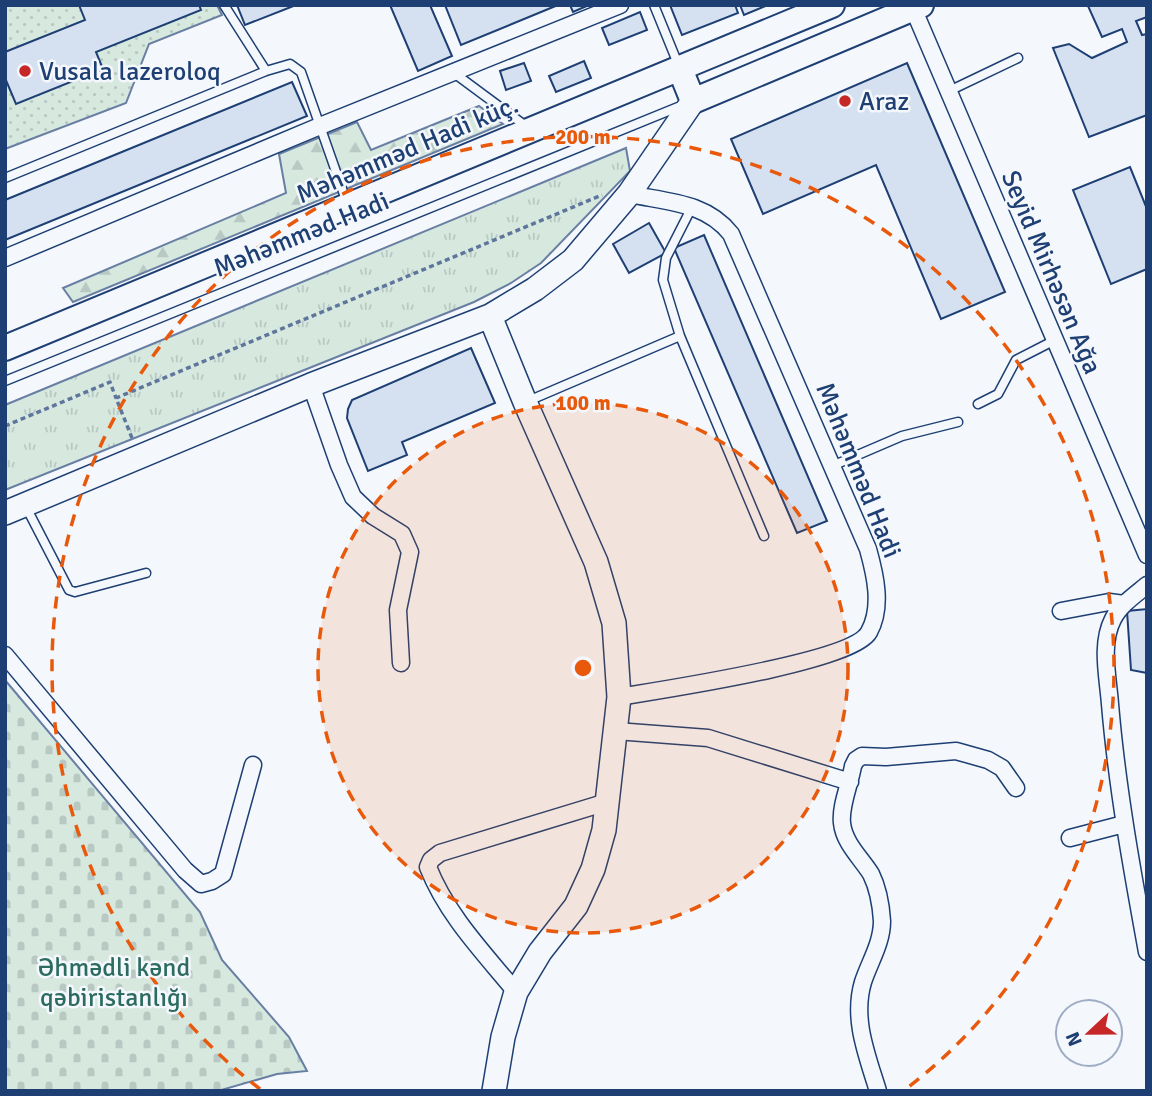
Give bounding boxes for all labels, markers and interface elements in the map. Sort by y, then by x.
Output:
place label: Vusala lazeroloq [39,56,221,88]
marker: Vusala lazeroloq [17,63,33,79]
place label: Araz [859,86,909,118]
street label: Məhəmməd Hadi küç. [292,89,523,211]
marker: Araz [837,93,853,109]
text: 200 m [555,124,611,150]
street label: Seyid Mirhəsən Ağa [994,166,1108,379]
street label: Məhəmməd Hadi [209,185,394,285]
street label: Məhəmməd Hadi [808,378,908,563]
text: 100 m [555,390,611,416]
centre of rings [571,656,595,680]
park label: Əhmədli kənd qəbiristanlığı [38,952,190,1014]
north arrow [1054,998,1124,1068]
text: N [1061,1028,1088,1050]

